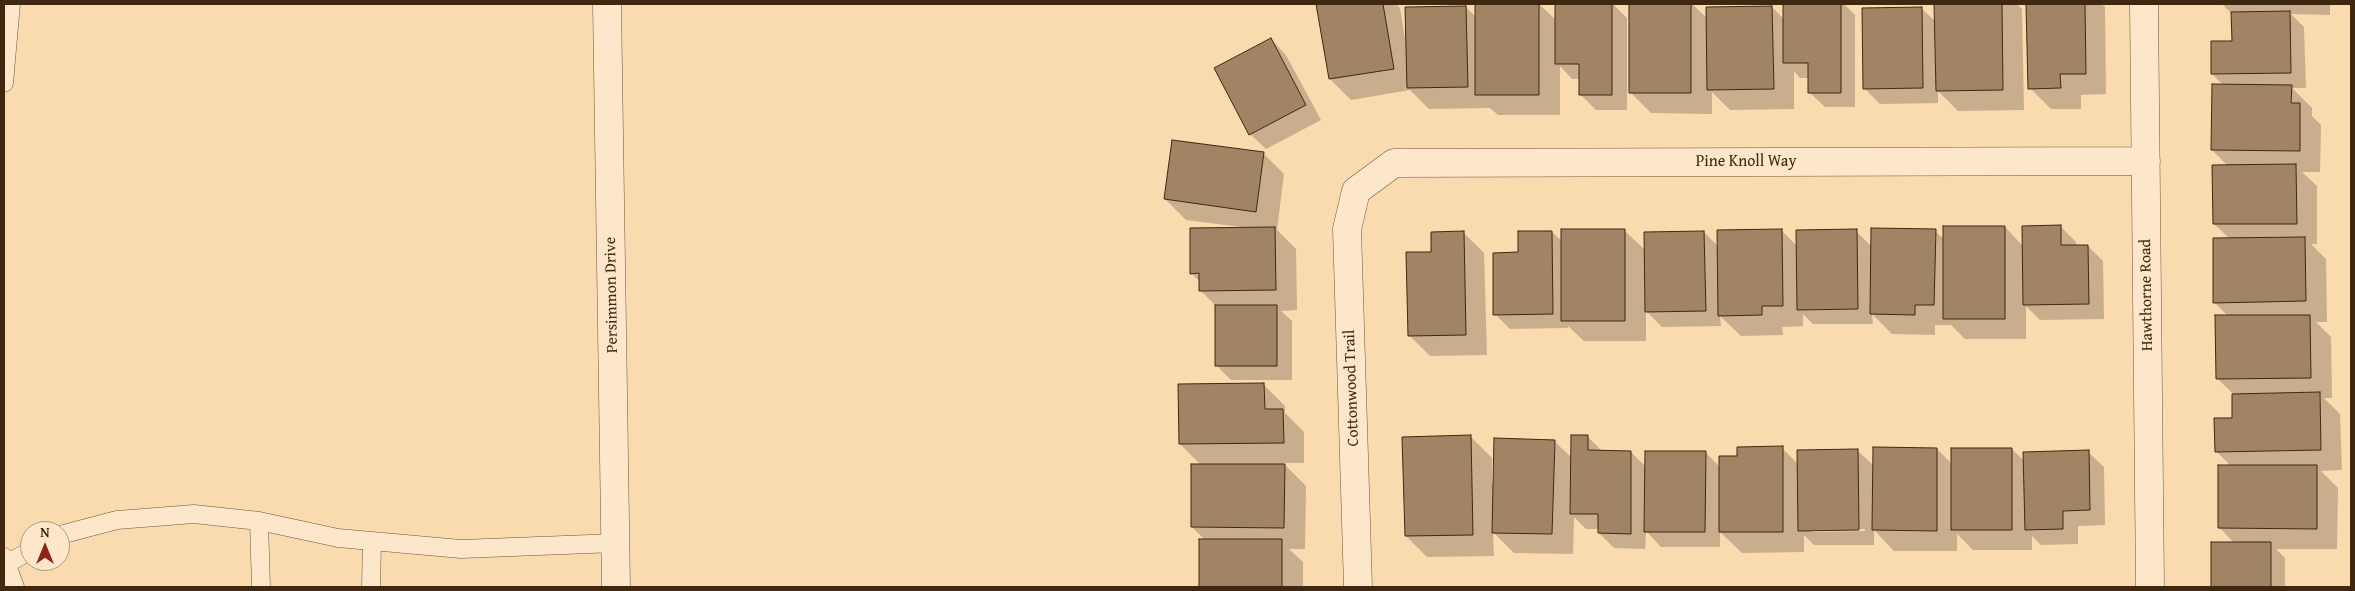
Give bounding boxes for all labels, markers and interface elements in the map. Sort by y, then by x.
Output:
street label: Pine Knoll Way [1696,152,1796,172]
street label: Persimmon Drive [601,237,623,353]
street label: Hawthorne Road [2136,239,2158,351]
street label: Cottonwood Trail [1340,329,1364,447]
north arrow [20,521,70,571]
text: N [40,522,50,542]

